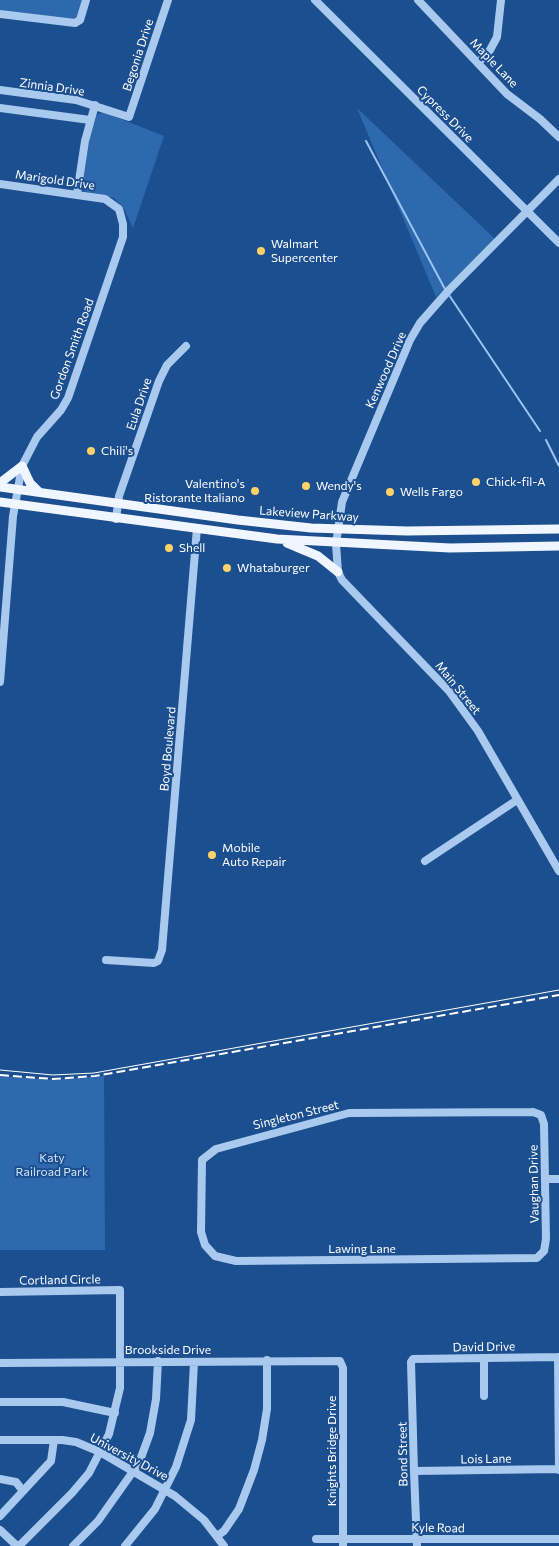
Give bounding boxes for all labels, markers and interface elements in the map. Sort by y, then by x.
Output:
street label: Begonia Drive [120,17,156,93]
street label: Maple Lane [467,35,521,91]
street label: Zinnia Drive [19,75,85,99]
street label: Cypress Drive [414,83,476,145]
street label: Marigold Drive [14,167,96,193]
place label: Walmart Supercenter [271,237,338,265]
marker: Walmart Supercenter [255,245,267,257]
street label: Gordon Smith Road [47,296,97,402]
street label: Kenwood Drive [363,329,409,411]
street label: Eula Drive [123,376,155,432]
place label: Chili's [101,444,133,458]
marker: Chili's [85,445,97,457]
place label: Chick-fil-A [486,475,545,489]
marker: Chick-fil-A [470,476,482,488]
place label: Valentino's Ristorante Italiano [144,477,245,505]
place label: Wendy's [316,479,362,493]
marker: Wendy's [300,480,312,492]
marker: Valentino's Ristorante Italiano [249,485,261,497]
place label: Wells Fargo [400,485,463,499]
marker: Wells Fargo [384,486,396,498]
street label: Lakeview Parkway [259,503,359,525]
place label: Shell [179,541,205,555]
marker: Shell [163,542,175,554]
place label: Whataburger [237,561,310,575]
marker: Whataburger [221,562,233,574]
street label: Main Street [432,659,484,717]
street label: Boyd Boulevard [157,706,179,792]
place label: Mobile Auto Repair [222,841,286,869]
marker: Mobile Auto Repair [206,849,218,861]
street label: Singleton Street [252,1097,340,1133]
street label: Vaughan Drive [526,1145,542,1223]
park label: Katy Railroad Park [16,1151,88,1179]
street label: Lawing Lane [328,1242,396,1256]
street label: Cortland Circle [19,1272,101,1288]
street label: David Drive [453,1339,515,1355]
street label: Brookside Drive [125,1343,211,1357]
street label: Knights Bridge Drive [325,1396,339,1506]
street label: Bond Street [395,1421,411,1487]
street label: University Drive [87,1430,171,1484]
street label: Lois Lane [460,1451,512,1467]
street label: Kyle Road [411,1520,465,1536]

